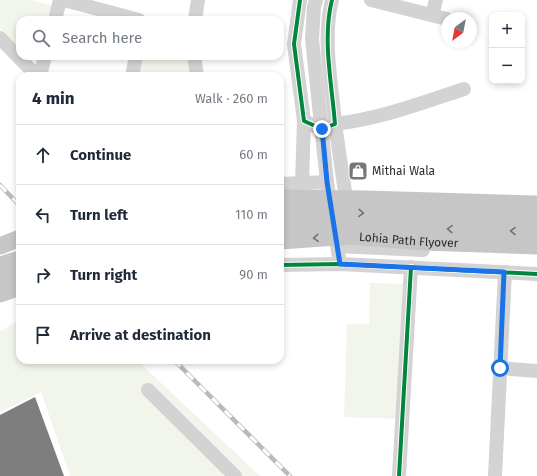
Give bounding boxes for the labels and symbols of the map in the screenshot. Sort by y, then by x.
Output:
north arrow [441,12,477,48]
route end [313,120,331,138]
shop icon: Mithai Wala [347,160,369,182]
place label: Mithai Wala [372,164,435,178]
one-way arrow [358,209,364,217]
one-way arrow [447,225,453,233]
one-way arrow [510,227,516,235]
street label: Lohia Path Flyover [359,230,459,250]
one-way arrow [313,234,319,243]
route start [491,359,509,377]

